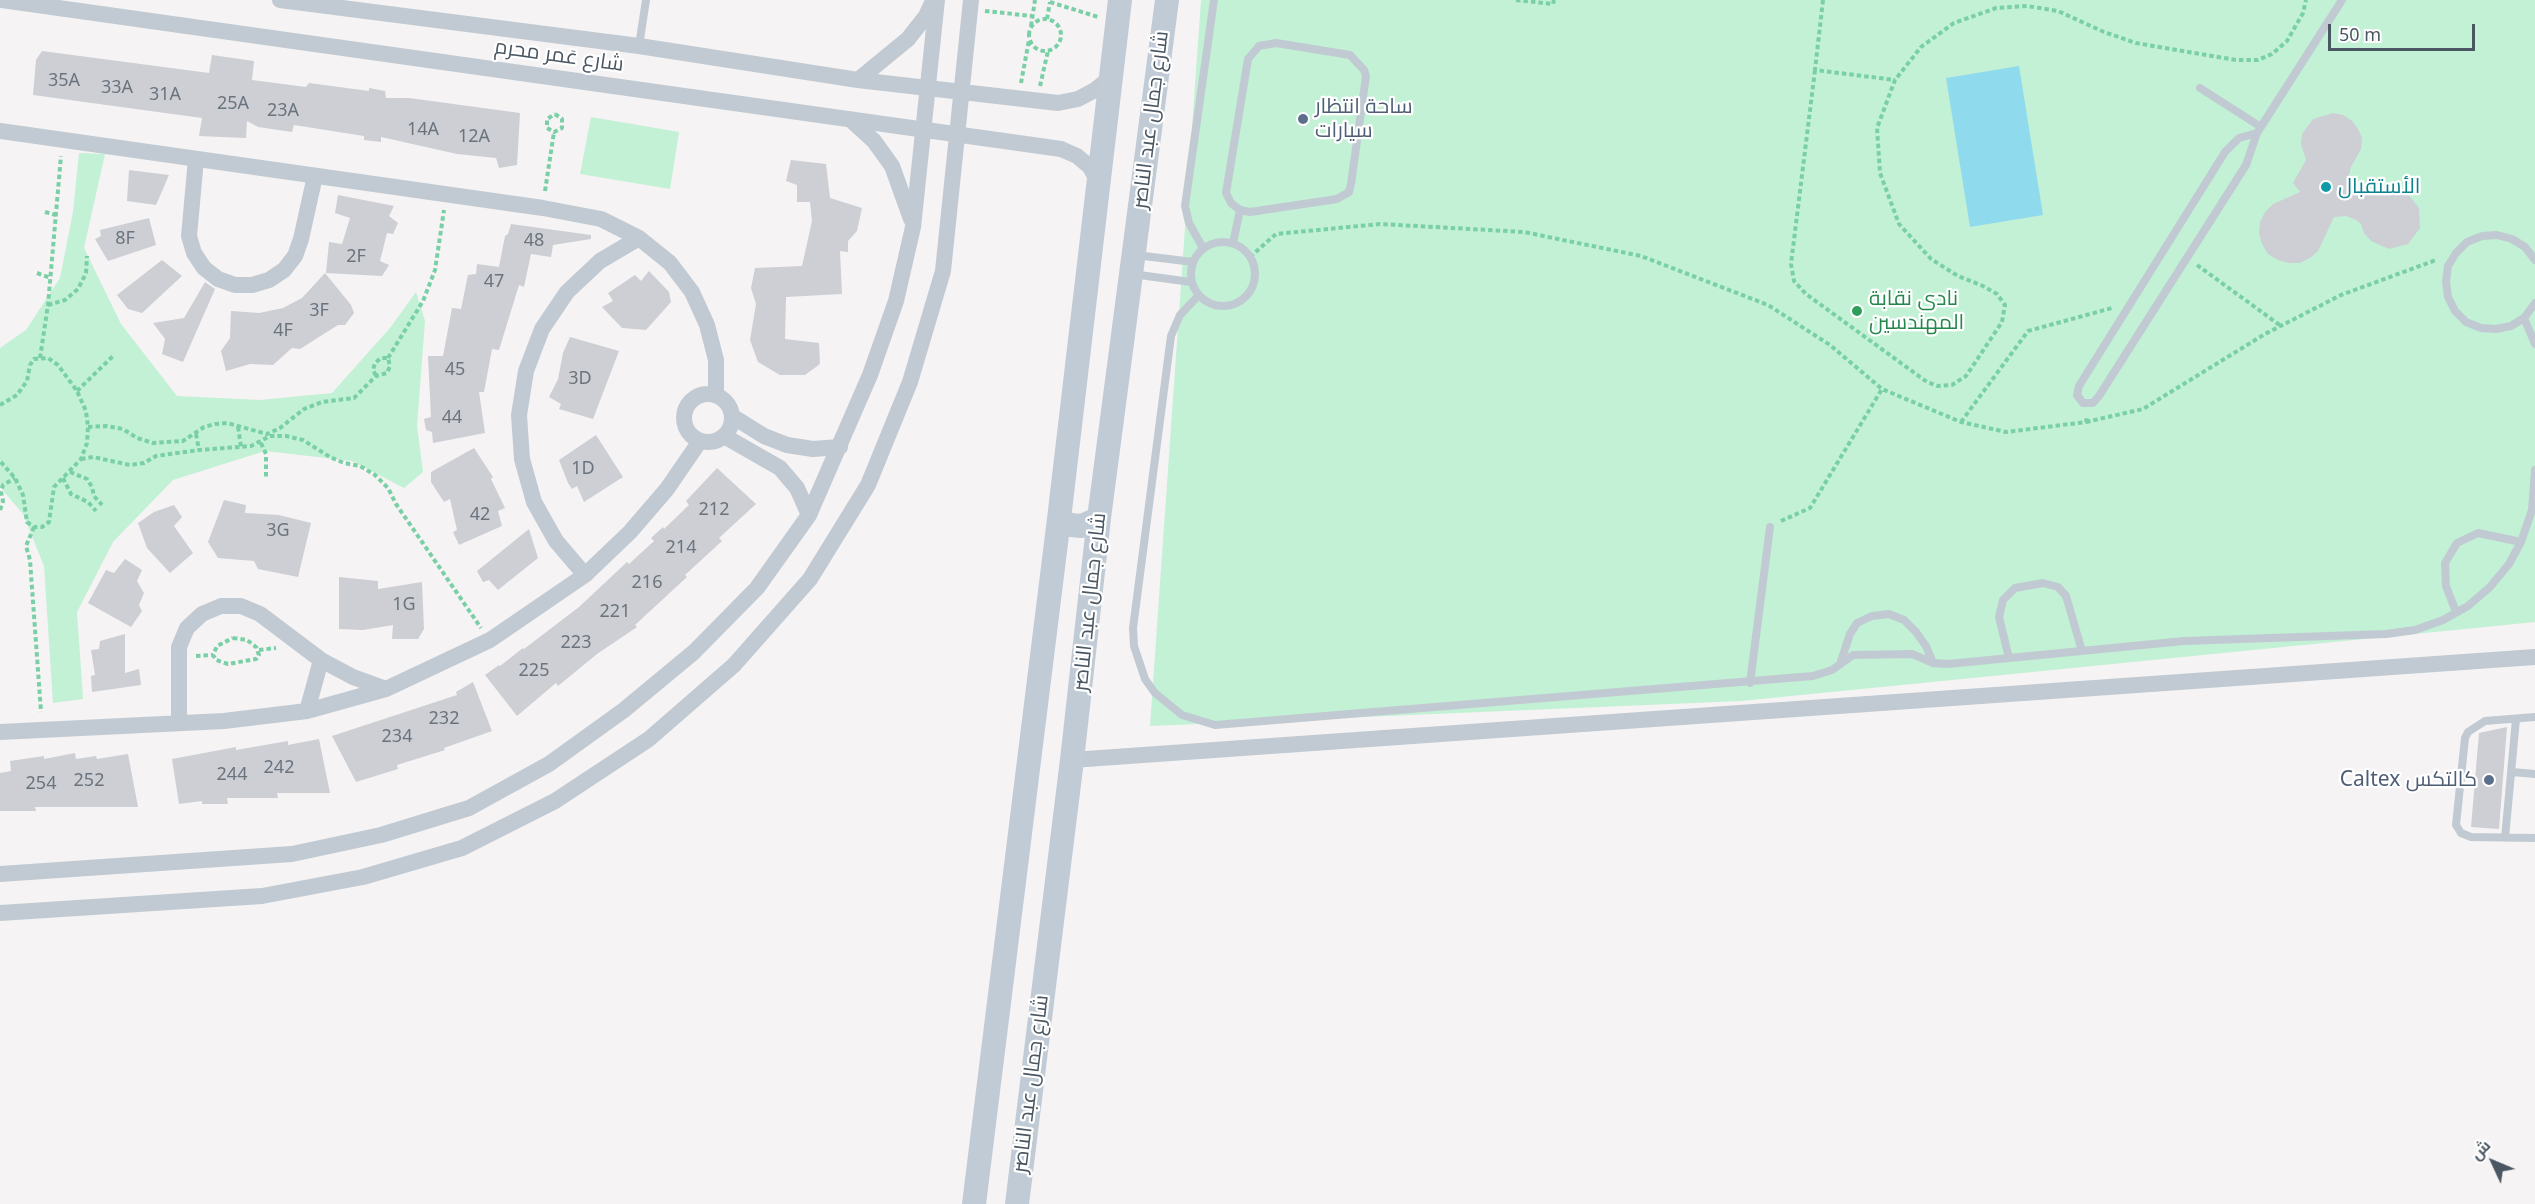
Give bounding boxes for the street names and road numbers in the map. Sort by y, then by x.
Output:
street label: شارع جمال عبد الناصر [1128,29,1174,211]
street label: شارع عَمر محرم [493,34,625,78]
street label: شارع جمال عبد الناصر [1068,511,1112,693]
street label: شارع جمال عبد الناصر [1008,993,1054,1175]

